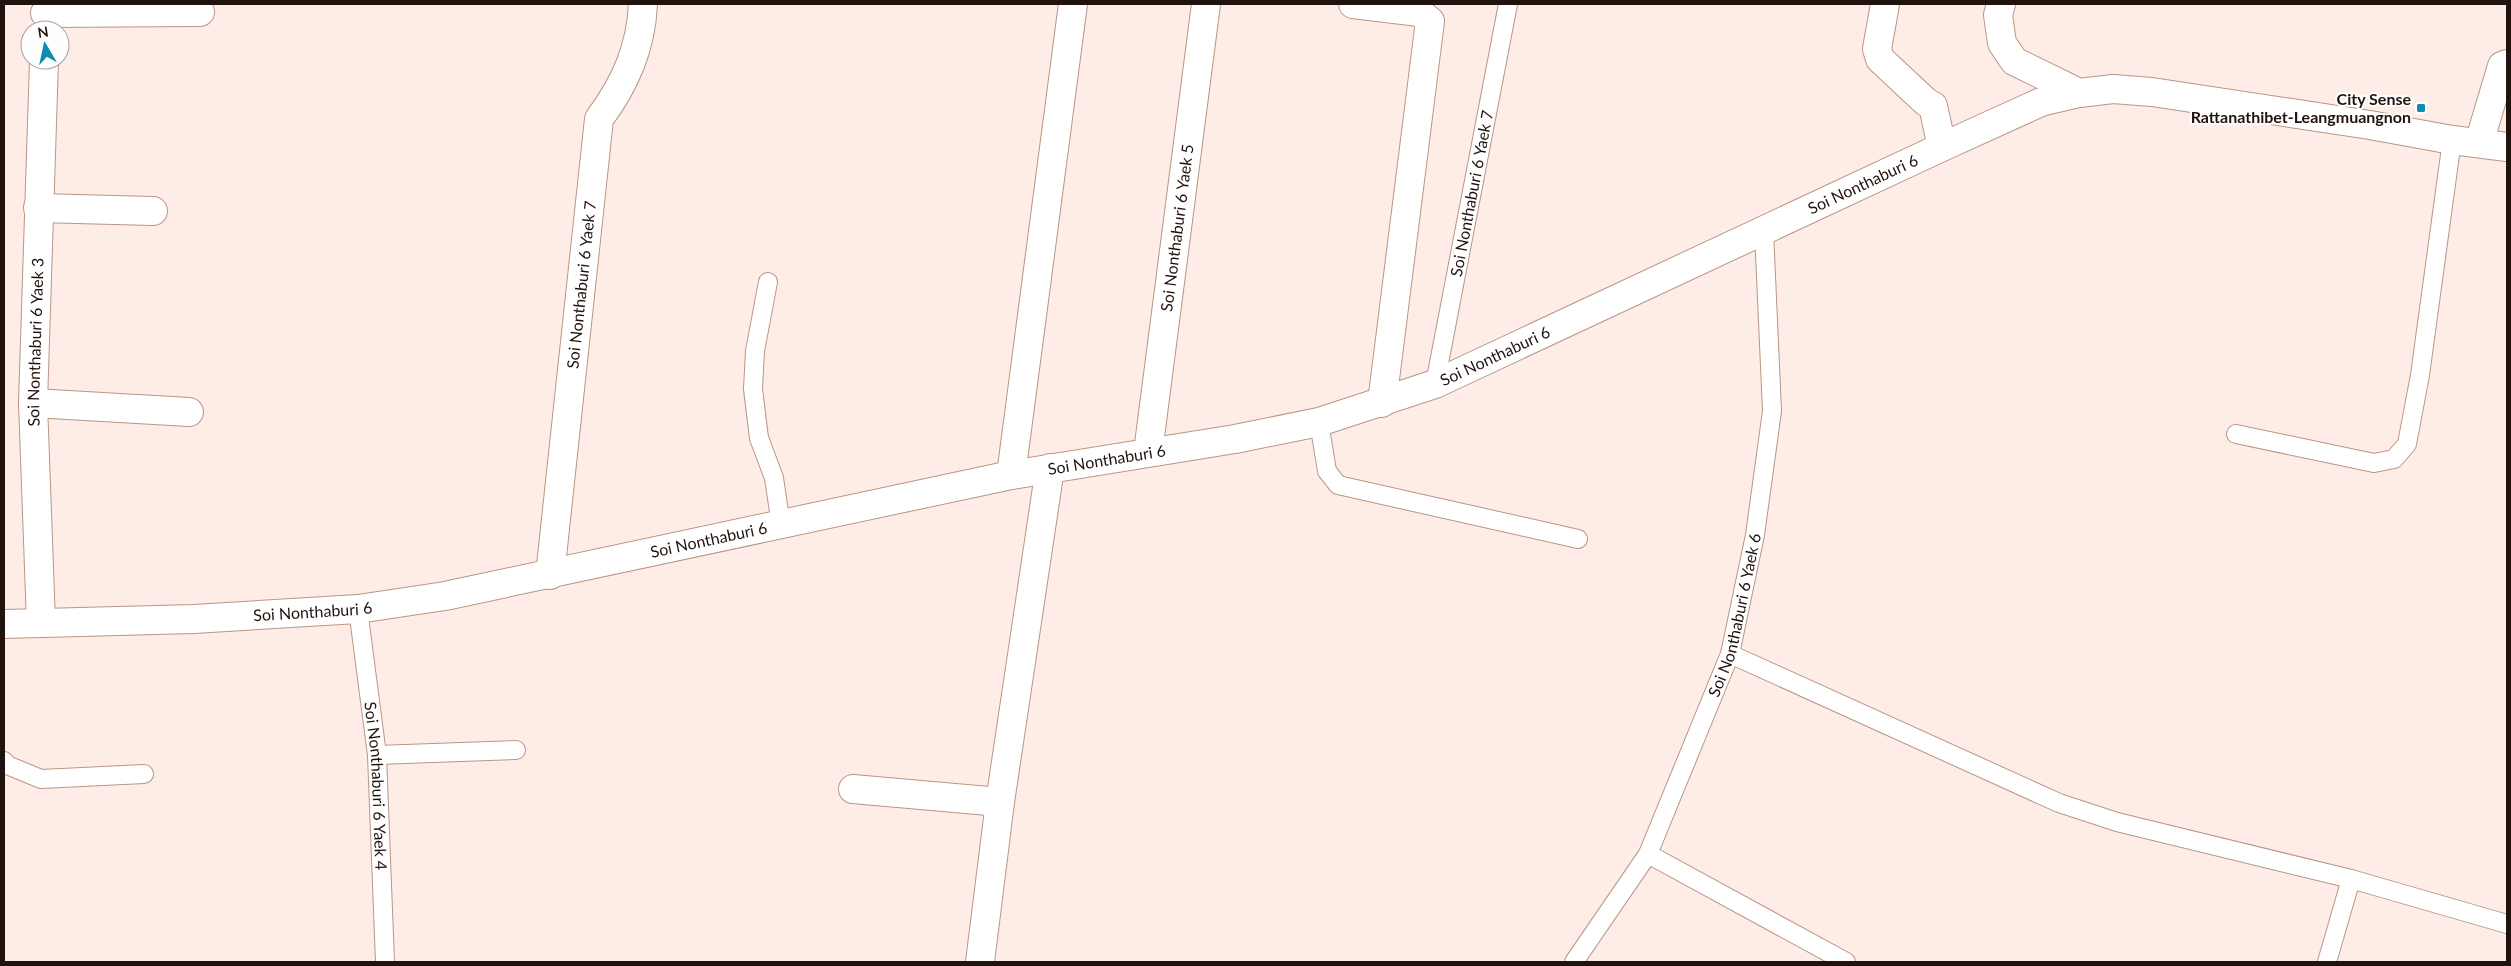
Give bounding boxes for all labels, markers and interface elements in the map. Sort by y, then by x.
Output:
north arrow [20,20,70,70]
text: N [36,22,50,41]
place label: City Sense Rattanathibet-Leangmuangnon [2191,89,2411,126]
marker: City Sense Rattanathibet-Leangmuangnon [2415,102,2427,114]
street label: Soi Nonthaburi 6 Yaek 7 [1446,109,1496,278]
street label: Soi Nonthaburi 6 Yaek 5 [1156,143,1197,313]
street label: Soi Nonthaburi 6 [1805,150,1921,217]
street label: Soi Nonthaburi 6 Yaek 7 [562,200,599,370]
street label: Soi Nonthaburi 6 Yaek 3 [23,258,47,427]
street label: Soi Nonthaburi 6 [1437,322,1553,389]
street label: Soi Nonthaburi 6 [1046,440,1167,478]
street label: Soi Nonthaburi 6 [648,517,769,561]
street label: Soi Nonthaburi 6 Yaek 6 [1703,531,1764,699]
street label: Soi Nonthaburi 6 [253,597,373,624]
street label: Soi Nonthaburi 6 Yaek 4 [361,701,391,870]

